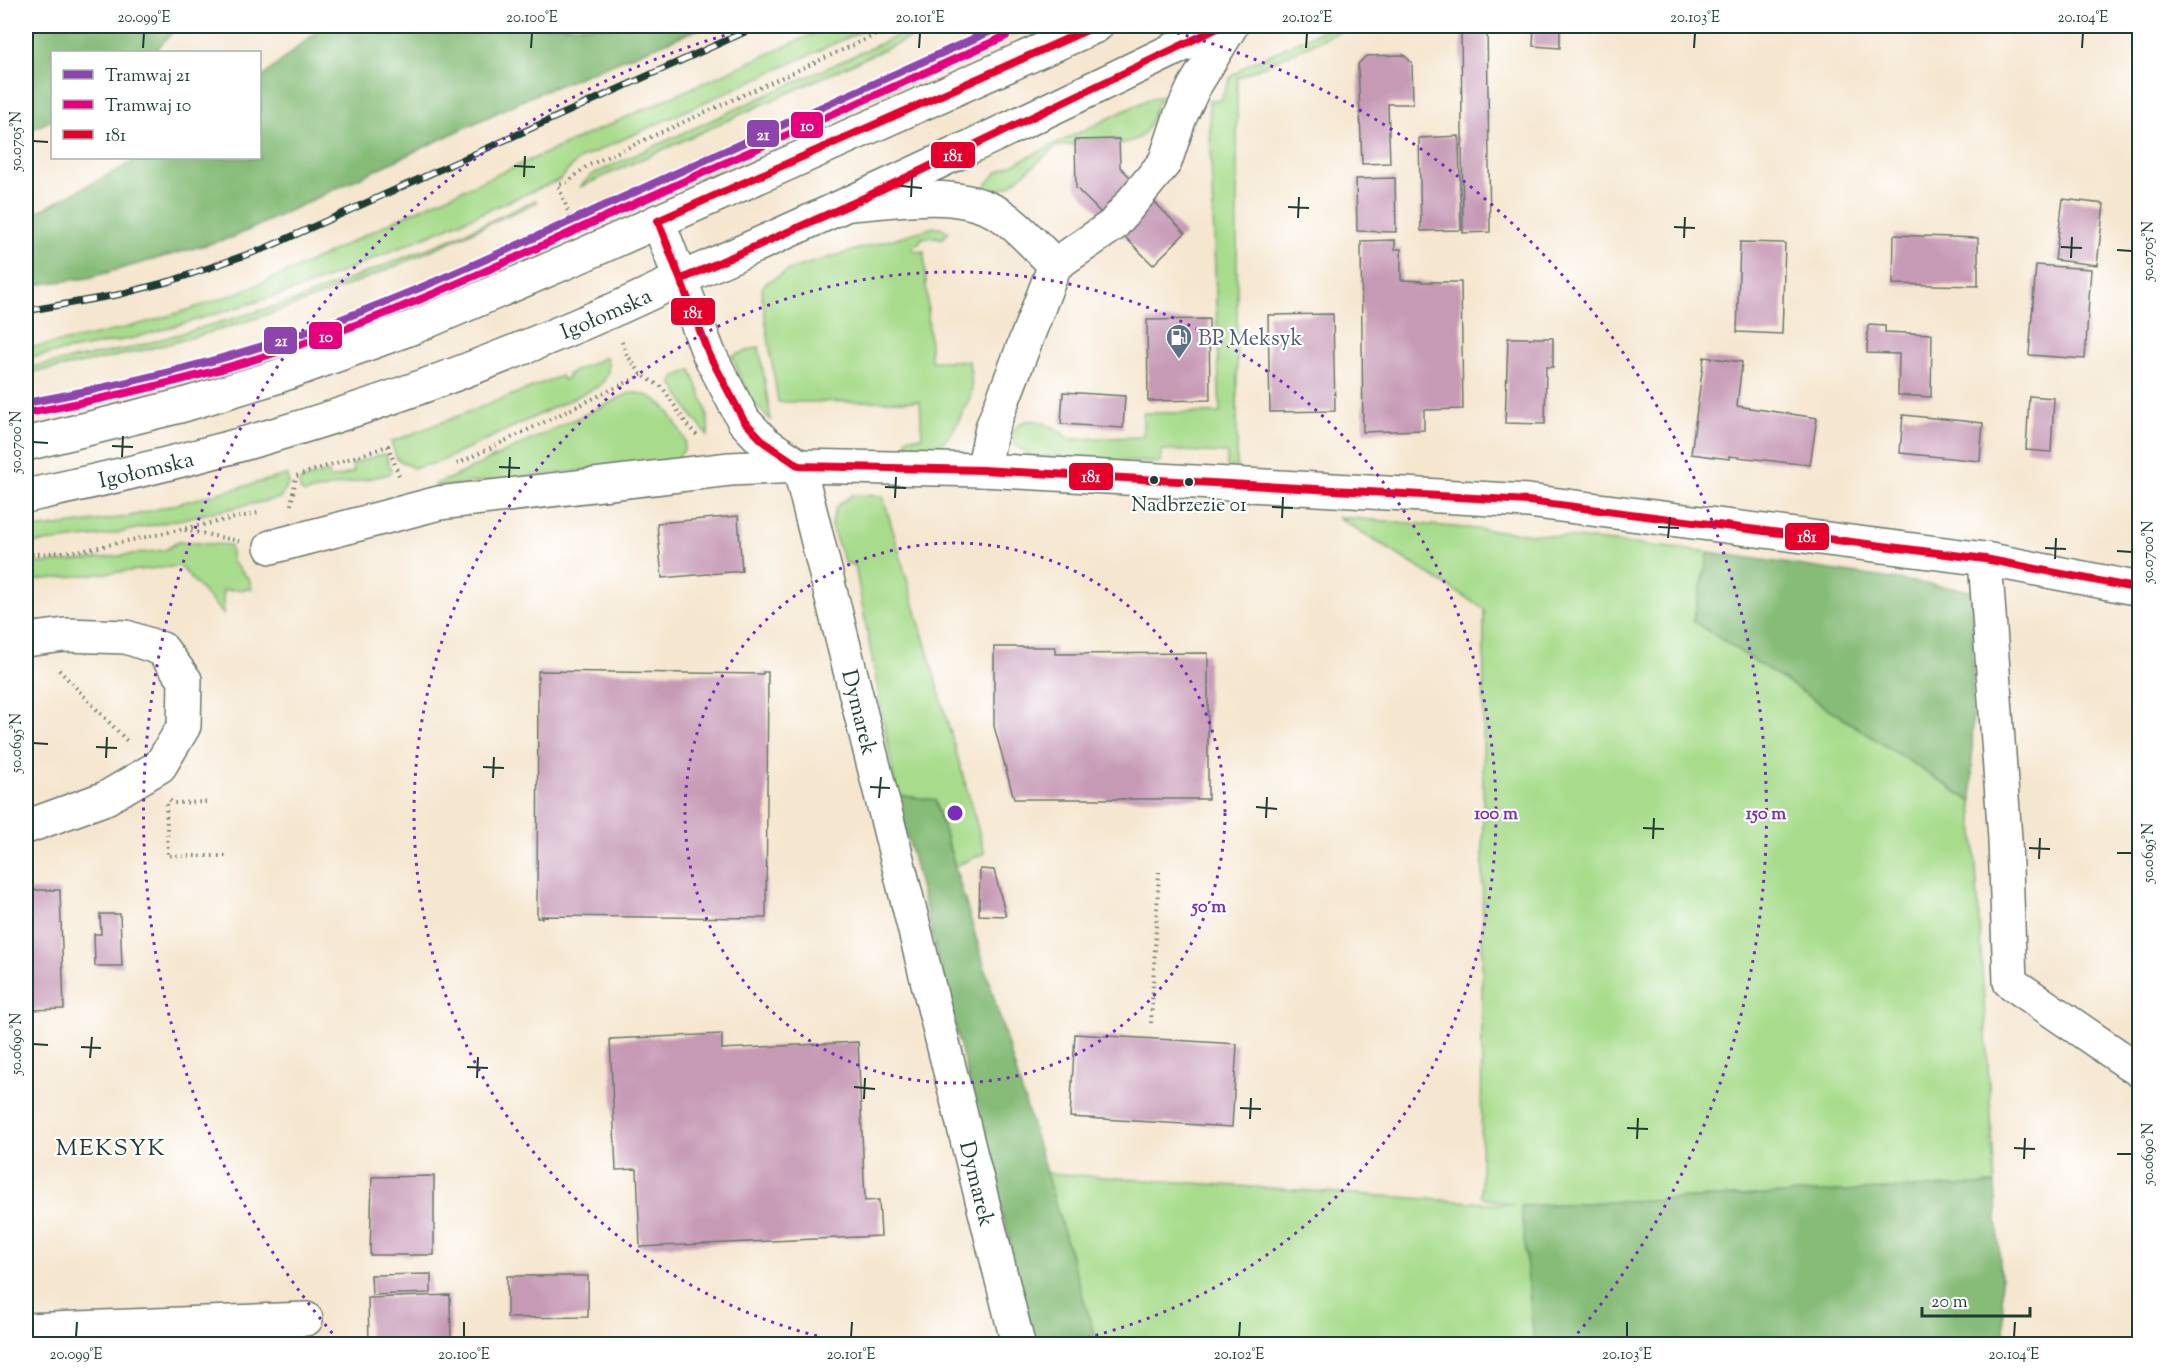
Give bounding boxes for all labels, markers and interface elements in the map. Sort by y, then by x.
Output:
text: 20.099°E [117,8,171,29]
text: 20.100°E [506,8,558,29]
text: 20.101°E [895,8,945,29]
text: 20.102°E [1282,8,1332,29]
text: 20.103°E [1670,8,1720,29]
text: 20.104°E [2058,8,2108,29]
legend [51,51,261,159]
text: Tramwaj 21 [105,64,190,90]
text: Tramwaj 10 [105,94,191,120]
text: 50.0705°N [7,111,28,172]
line badge: 10 [790,111,824,139]
text: 10 [800,116,814,139]
line badge: 21 [746,119,780,148]
text: 181 [105,124,126,150]
text: 21 [757,125,770,148]
line badge: 181 [930,141,976,169]
text: 181 [944,146,963,169]
text: 50.0705°N [2139,221,2160,282]
street label: Igołomska [556,282,658,350]
line badge: 181 [670,297,716,326]
text: 181 [684,303,703,326]
line badge: 10 [308,321,343,350]
fuel station icon: BP Meksyk [1164,322,1194,360]
place label: BP Meksyk [1198,324,1302,356]
line badge: 21 [263,326,298,355]
text: 10 [319,327,333,350]
text: 21 [275,331,288,354]
text: 50.0700°N [7,411,28,474]
street label: Igołomska [96,445,198,499]
line badge: 181 [1068,462,1114,491]
text: 181 [1082,467,1101,490]
unlabelled marker [1148,474,1160,486]
marker: Nadbrzezie 01 [1183,476,1195,488]
place label: Nadbrzezie 01 [1131,492,1247,521]
text: 50.0700°N [2139,521,2160,584]
line badge: 181 [1784,522,1830,551]
text: 181 [1798,527,1817,550]
street label: Dymarek [831,667,883,759]
text: 50.0695°N [7,713,28,774]
text: 100 m [1474,802,1518,828]
text: 150 m [1746,802,1786,828]
centre of rings [945,803,965,823]
text: 50.0695°N [2139,823,2160,884]
text: 50 m [1190,895,1226,921]
text: 50.0690°N [7,1013,28,1076]
text: 50.0690°N [2139,1123,2160,1186]
district label: MEKSYK [56,1132,167,1166]
street label: Dymarek [949,1138,1001,1230]
scale bar [1922,1280,2030,1318]
text: 20 m [1931,1290,1968,1316]
text: 20.099°E [49,1345,103,1366]
text: 20.100°E [438,1345,490,1366]
text: 20.101°E [826,1345,876,1366]
text: 20.102°E [1214,1345,1264,1366]
text: 20.103°E [1602,1345,1652,1366]
text: 20.104°E [1989,1345,2039,1366]

